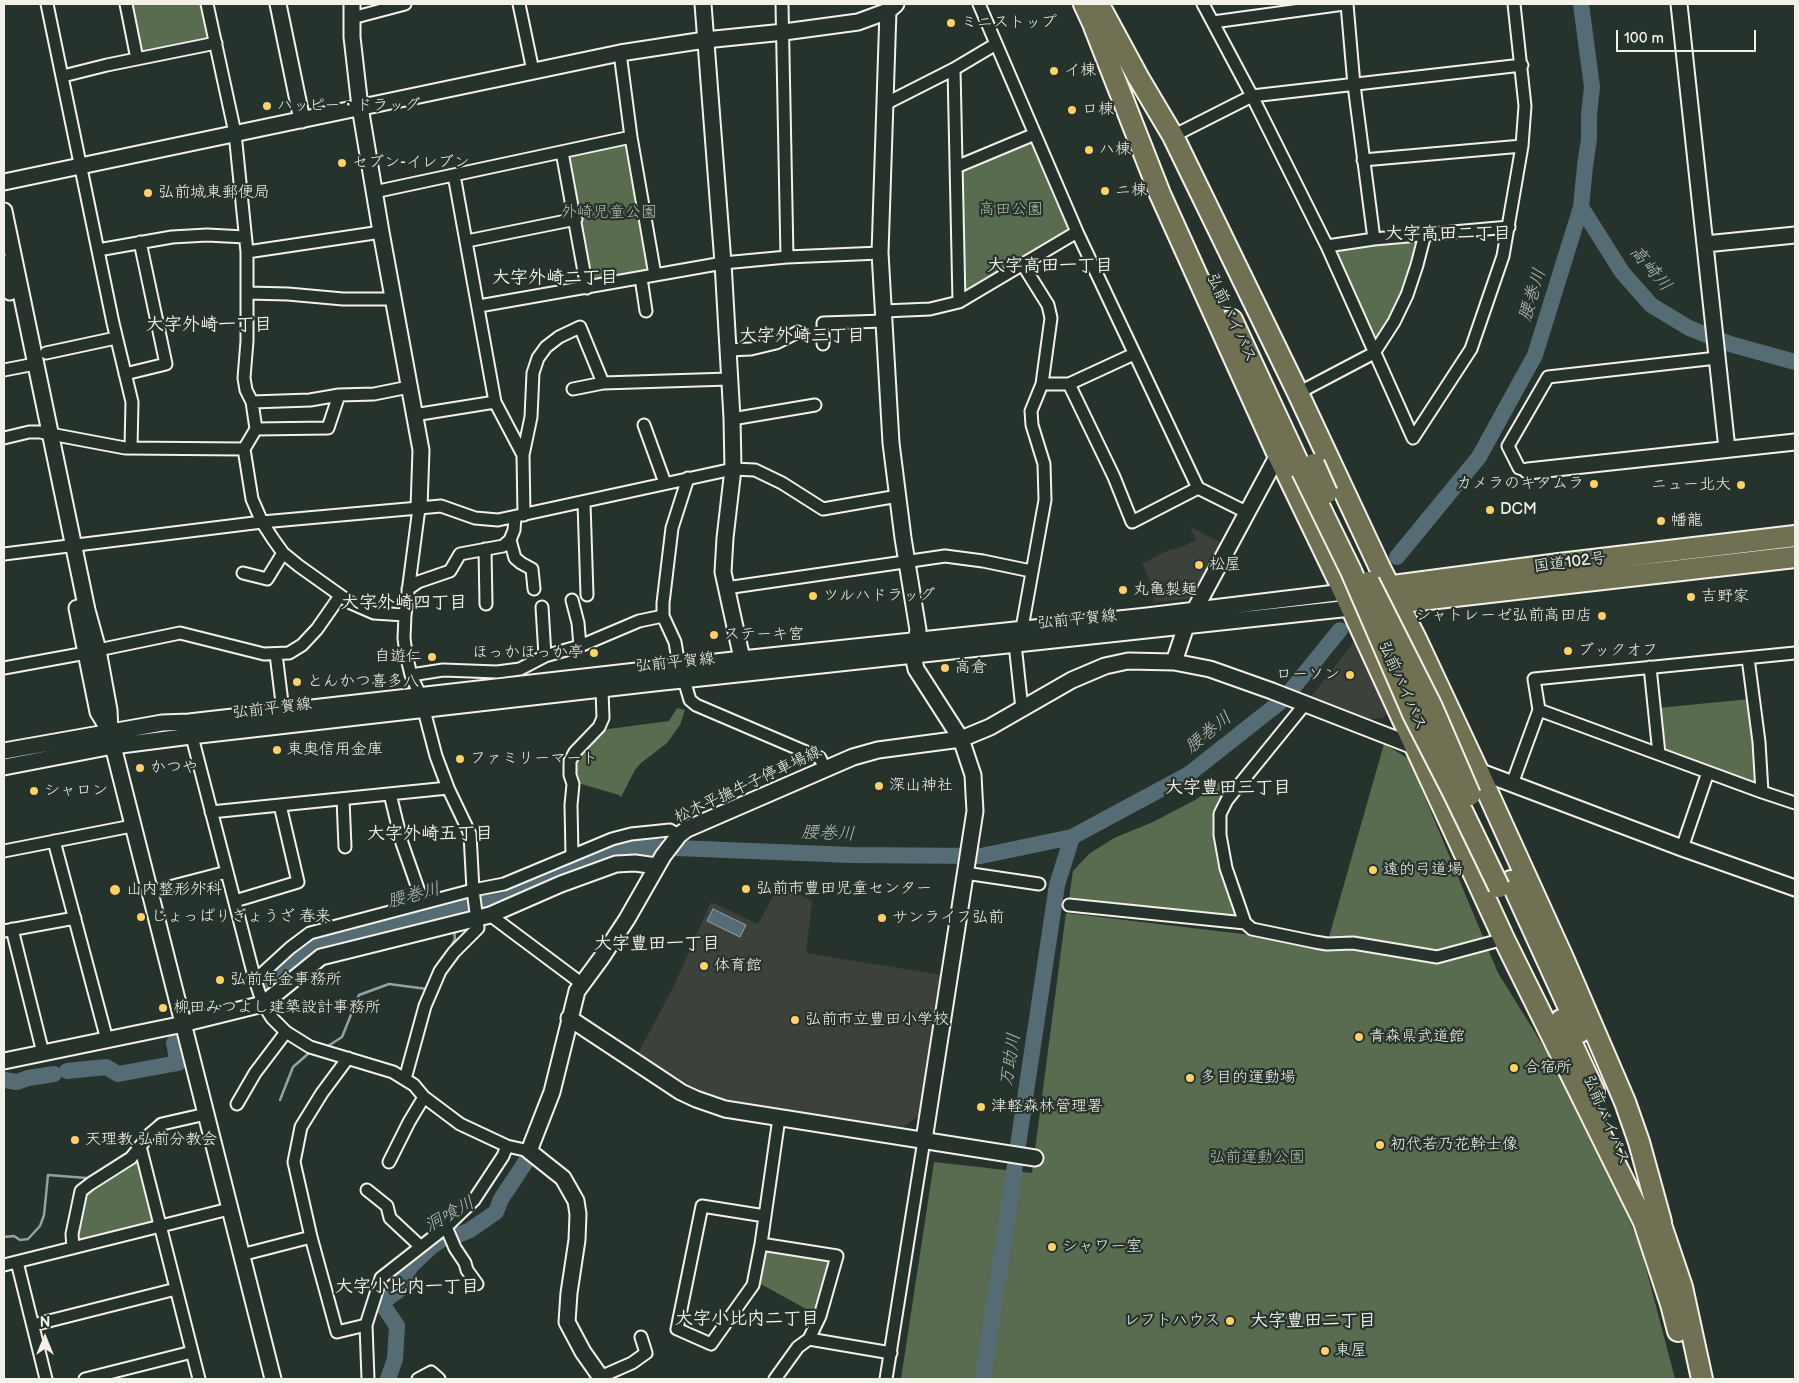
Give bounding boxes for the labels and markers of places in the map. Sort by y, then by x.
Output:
place label: ミニストップ [961,13,1057,33]
marker: ミニストップ [945,17,957,29]
place label: イ棟 [1064,61,1096,81]
marker: イ棟 [1048,65,1060,77]
place label: ハッピー・ドラッグ [277,96,420,116]
marker: ハッピー・ドラッグ [261,100,273,112]
place label: ロ棟 [1082,100,1114,120]
marker: ロ棟 [1066,104,1078,116]
place label: ハ棟 [1099,140,1131,160]
marker: ハ棟 [1083,144,1095,156]
place label: セブン-イレブン [352,153,470,173]
marker: セブン-イレブン [336,157,348,169]
place label: ニ棟 [1115,181,1147,201]
place label: 弘前城東郵便局 [158,183,270,203]
marker: ニ棟 [1099,185,1111,197]
marker: 弘前城東郵便局 [142,187,154,199]
place label: カメラのキタムラ [1456,474,1584,494]
place label: ニュー北大 [1651,475,1731,495]
marker: カメラのキタムラ [1588,478,1600,490]
marker: ニュー北大 [1735,479,1747,491]
place label: DCM [1500,500,1537,520]
marker: DCM [1484,504,1496,516]
place label: 幡龍 [1671,511,1703,531]
marker: 幡龍 [1655,515,1667,527]
place label: 松屋 [1209,555,1241,575]
marker: 松屋 [1193,559,1205,571]
place label: 丸亀製麺 [1133,580,1197,600]
marker: 丸亀製麺 [1117,584,1129,596]
place label: ツルハドラッグ [823,586,935,606]
place label: 吉野家 [1701,587,1749,607]
marker: ツルハドラッグ [807,590,819,602]
marker: 吉野家 [1685,591,1697,603]
place label: シャトレーゼ弘前高田店 [1415,606,1592,626]
marker: シャトレーゼ弘前高田店 [1596,610,1608,622]
place label: ステーキ宮 [724,625,804,645]
marker: ステーキ宮 [708,629,720,641]
place label: ブックオフ [1578,641,1658,661]
place label: ほっかほっか亭 [472,643,584,663]
marker: ブックオフ [1562,645,1574,657]
place label: 自遊仁 [374,647,422,667]
marker: ほっかほっか亭 [588,647,600,659]
marker: 自遊仁 [426,651,438,663]
place label: 高倉 [955,658,987,678]
marker: 高倉 [939,662,951,674]
place label: ローソン [1276,665,1340,685]
marker: ローソン [1344,669,1356,681]
place label: とんかつ喜多八 [307,672,419,692]
marker: とんかつ喜多八 [291,676,303,688]
place label: 東奥信用金庫 [287,740,383,760]
marker: 東奥信用金庫 [271,744,283,756]
place label: ファミリーマート [470,749,598,769]
marker: ファミリーマート [454,753,466,765]
place label: かつや [150,758,198,778]
marker: かつや [134,762,146,774]
place label: 深山神社 [889,776,953,796]
marker: 深山神社 [873,780,885,792]
place label: シャロン [44,781,108,801]
marker: シャロン [28,785,40,797]
place label: 遠的弓道場 [1383,860,1463,880]
marker: 遠的弓道場 [1367,864,1379,876]
place label: 弘前市豊田児童センター [756,879,932,899]
place label: 山内整形外科 [126,880,222,900]
marker: 山内整形外科 [108,883,122,897]
marker: 弘前市豊田児童センター [740,883,752,895]
place label: じょっぱりぎょうざ 春来 [151,907,331,927]
place label: サンライフ弘前 [892,908,1004,928]
marker: じょっぱりぎょうざ 春来 [135,911,147,923]
marker: サンライフ弘前 [876,912,888,924]
place label: 体育館 [714,956,762,976]
marker: 体育館 [698,960,710,972]
place label: 弘前年金事務所 [230,970,342,990]
marker: 弘前年金事務所 [214,974,226,986]
place label: 柳田みつよし建築設計事務所 [173,998,381,1018]
marker: 柳田みつよし建築設計事務所 [157,1002,169,1014]
place label: 弘前市立豊田小学校 [805,1010,949,1030]
marker: 弘前市立豊田小学校 [789,1014,801,1026]
place label: 青森県武道館 [1369,1027,1465,1047]
marker: 青森県武道館 [1353,1031,1365,1043]
place label: 合宿所 [1524,1058,1572,1078]
marker: 合宿所 [1508,1062,1520,1074]
place label: 多目的運動場 [1200,1068,1296,1088]
marker: 多目的運動場 [1184,1072,1196,1084]
place label: 津軽森林管理署 [991,1097,1103,1117]
marker: 津軽森林管理署 [975,1101,987,1113]
place label: 天理教 弘前分教会 [85,1130,217,1150]
marker: 天理教 弘前分教会 [69,1134,81,1146]
place label: 初代若乃花幹士像 [1390,1135,1518,1155]
marker: 初代若乃花幹士像 [1374,1139,1386,1151]
place label: シャワー室 [1062,1237,1142,1257]
marker: シャワー室 [1046,1241,1058,1253]
place label: レフトハウス [1124,1311,1220,1331]
marker: レフトハウス [1224,1315,1236,1327]
place label: 東屋 [1335,1341,1367,1361]
marker: 東屋 [1319,1345,1331,1357]

